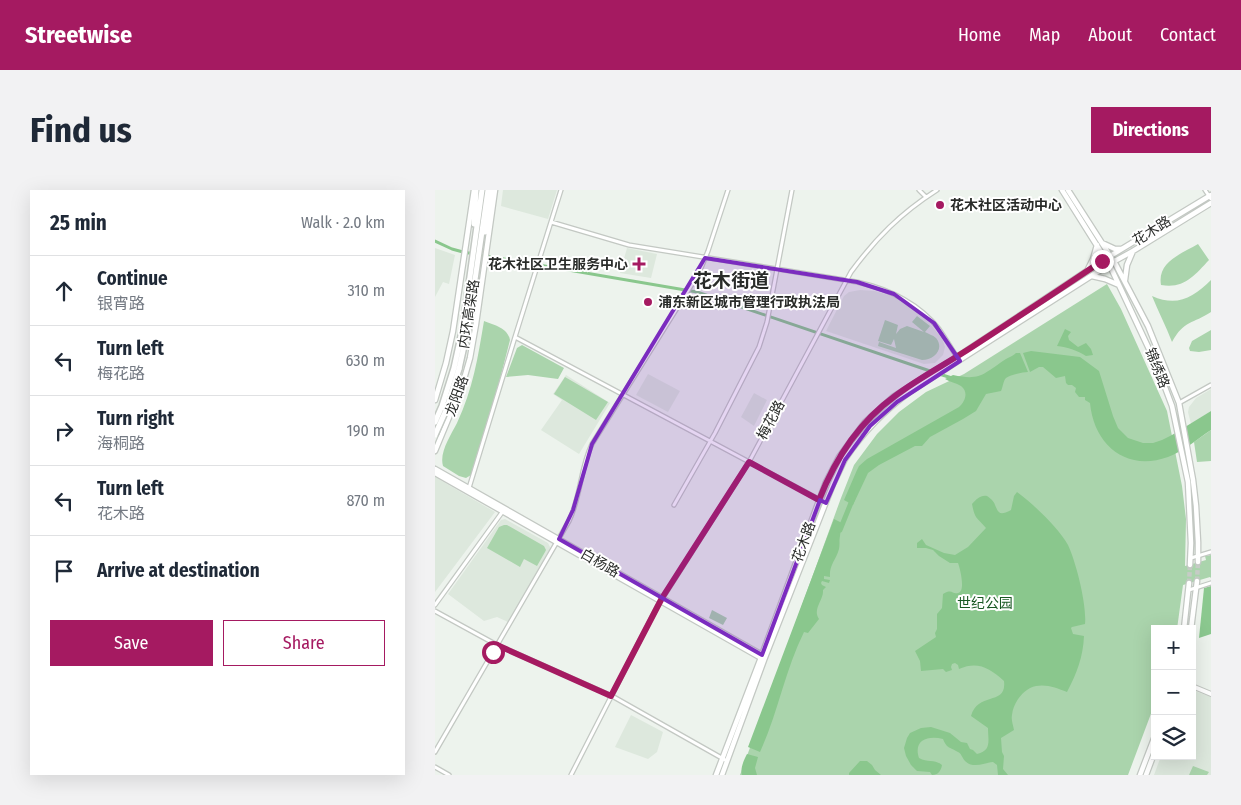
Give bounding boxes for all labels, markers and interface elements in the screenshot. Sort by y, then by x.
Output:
text: Streetwise [25,21,132,49]
text: Home [958,24,1001,46]
text: Map [1029,24,1060,46]
text: About [1088,24,1132,46]
text: Contact [1160,24,1216,46]
button: Directions [1091,107,1211,153]
text: Find us [30,109,132,151]
place label: 花木社区活动中心 [950,197,1062,214]
marker: 花木社区活动中心 [934,199,946,211]
text: 25 min [50,210,107,236]
text: Walk · 2.0 km [301,213,385,232]
street label: 花木路 [1130,213,1174,249]
route end [1091,250,1114,273]
place label: 花木社区卫生服务中心 [488,256,628,273]
marker: 花木社区卫生服务中心 [632,257,646,271]
text: Continue [97,267,168,290]
district label: 花木街道 [693,269,769,292]
icon: ahead [50,277,78,305]
street label: 内环高架路 [455,278,483,350]
text: 310 m [348,281,385,300]
text: 银宵路 [97,294,145,313]
place label: 浦东新区城市管理行政执法局 [658,294,840,311]
marker: 浦东新区城市管理行政执法局 [642,296,654,308]
text: Turn left [97,337,164,360]
street label: 锦绣路 [1141,345,1173,391]
icon: left [50,347,78,375]
text: 630 m [346,351,385,370]
text: 梅花路 [97,364,145,383]
street label: 龙阳路 [442,373,472,419]
street label: 梅花路 [754,397,788,443]
text: Turn right [97,407,174,430]
icon: right [50,417,78,445]
text: 190 m [347,421,385,440]
text: 海桐路 [97,434,145,453]
text: Turn left [97,477,164,500]
icon: left [50,487,78,515]
text: 870 m [347,491,385,510]
text: 花木路 [97,504,145,523]
street label: 花木路 [789,519,819,565]
street label: 白杨路 [578,545,622,581]
icon: arrive [50,557,78,585]
text: Arrive at destination [97,559,260,582]
park label: 世纪公园 [957,595,1013,612]
button: Save [50,620,213,666]
button: Share [223,620,385,666]
map controls [1151,625,1196,760]
button: + [1151,625,1196,670]
route start [482,641,505,664]
button: − [1151,670,1196,715]
button: layers [1151,715,1196,760]

